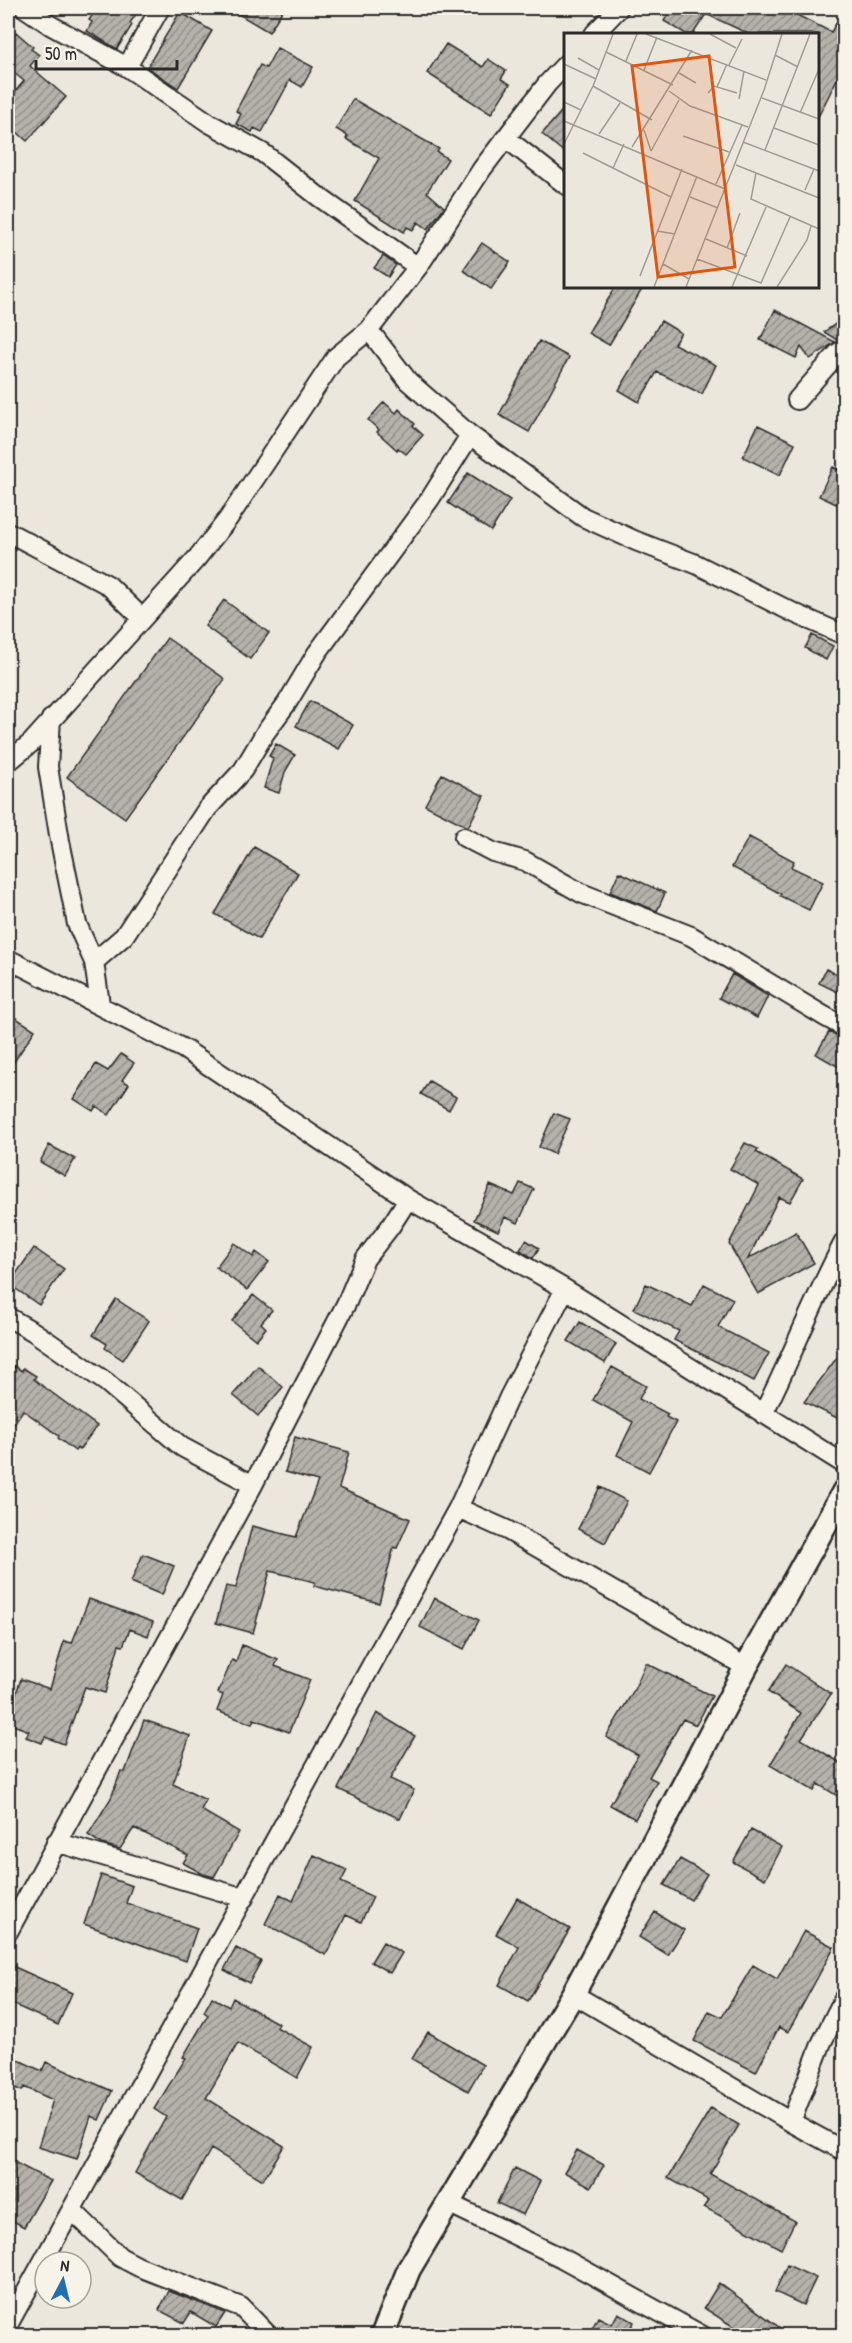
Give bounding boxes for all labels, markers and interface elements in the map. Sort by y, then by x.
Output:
scale bar [36,33,177,71]
inset map [564,33,819,288]
text: 50 m [45,41,77,66]
north arrow [33,2250,93,2310]
text: N [59,2254,71,2277]

